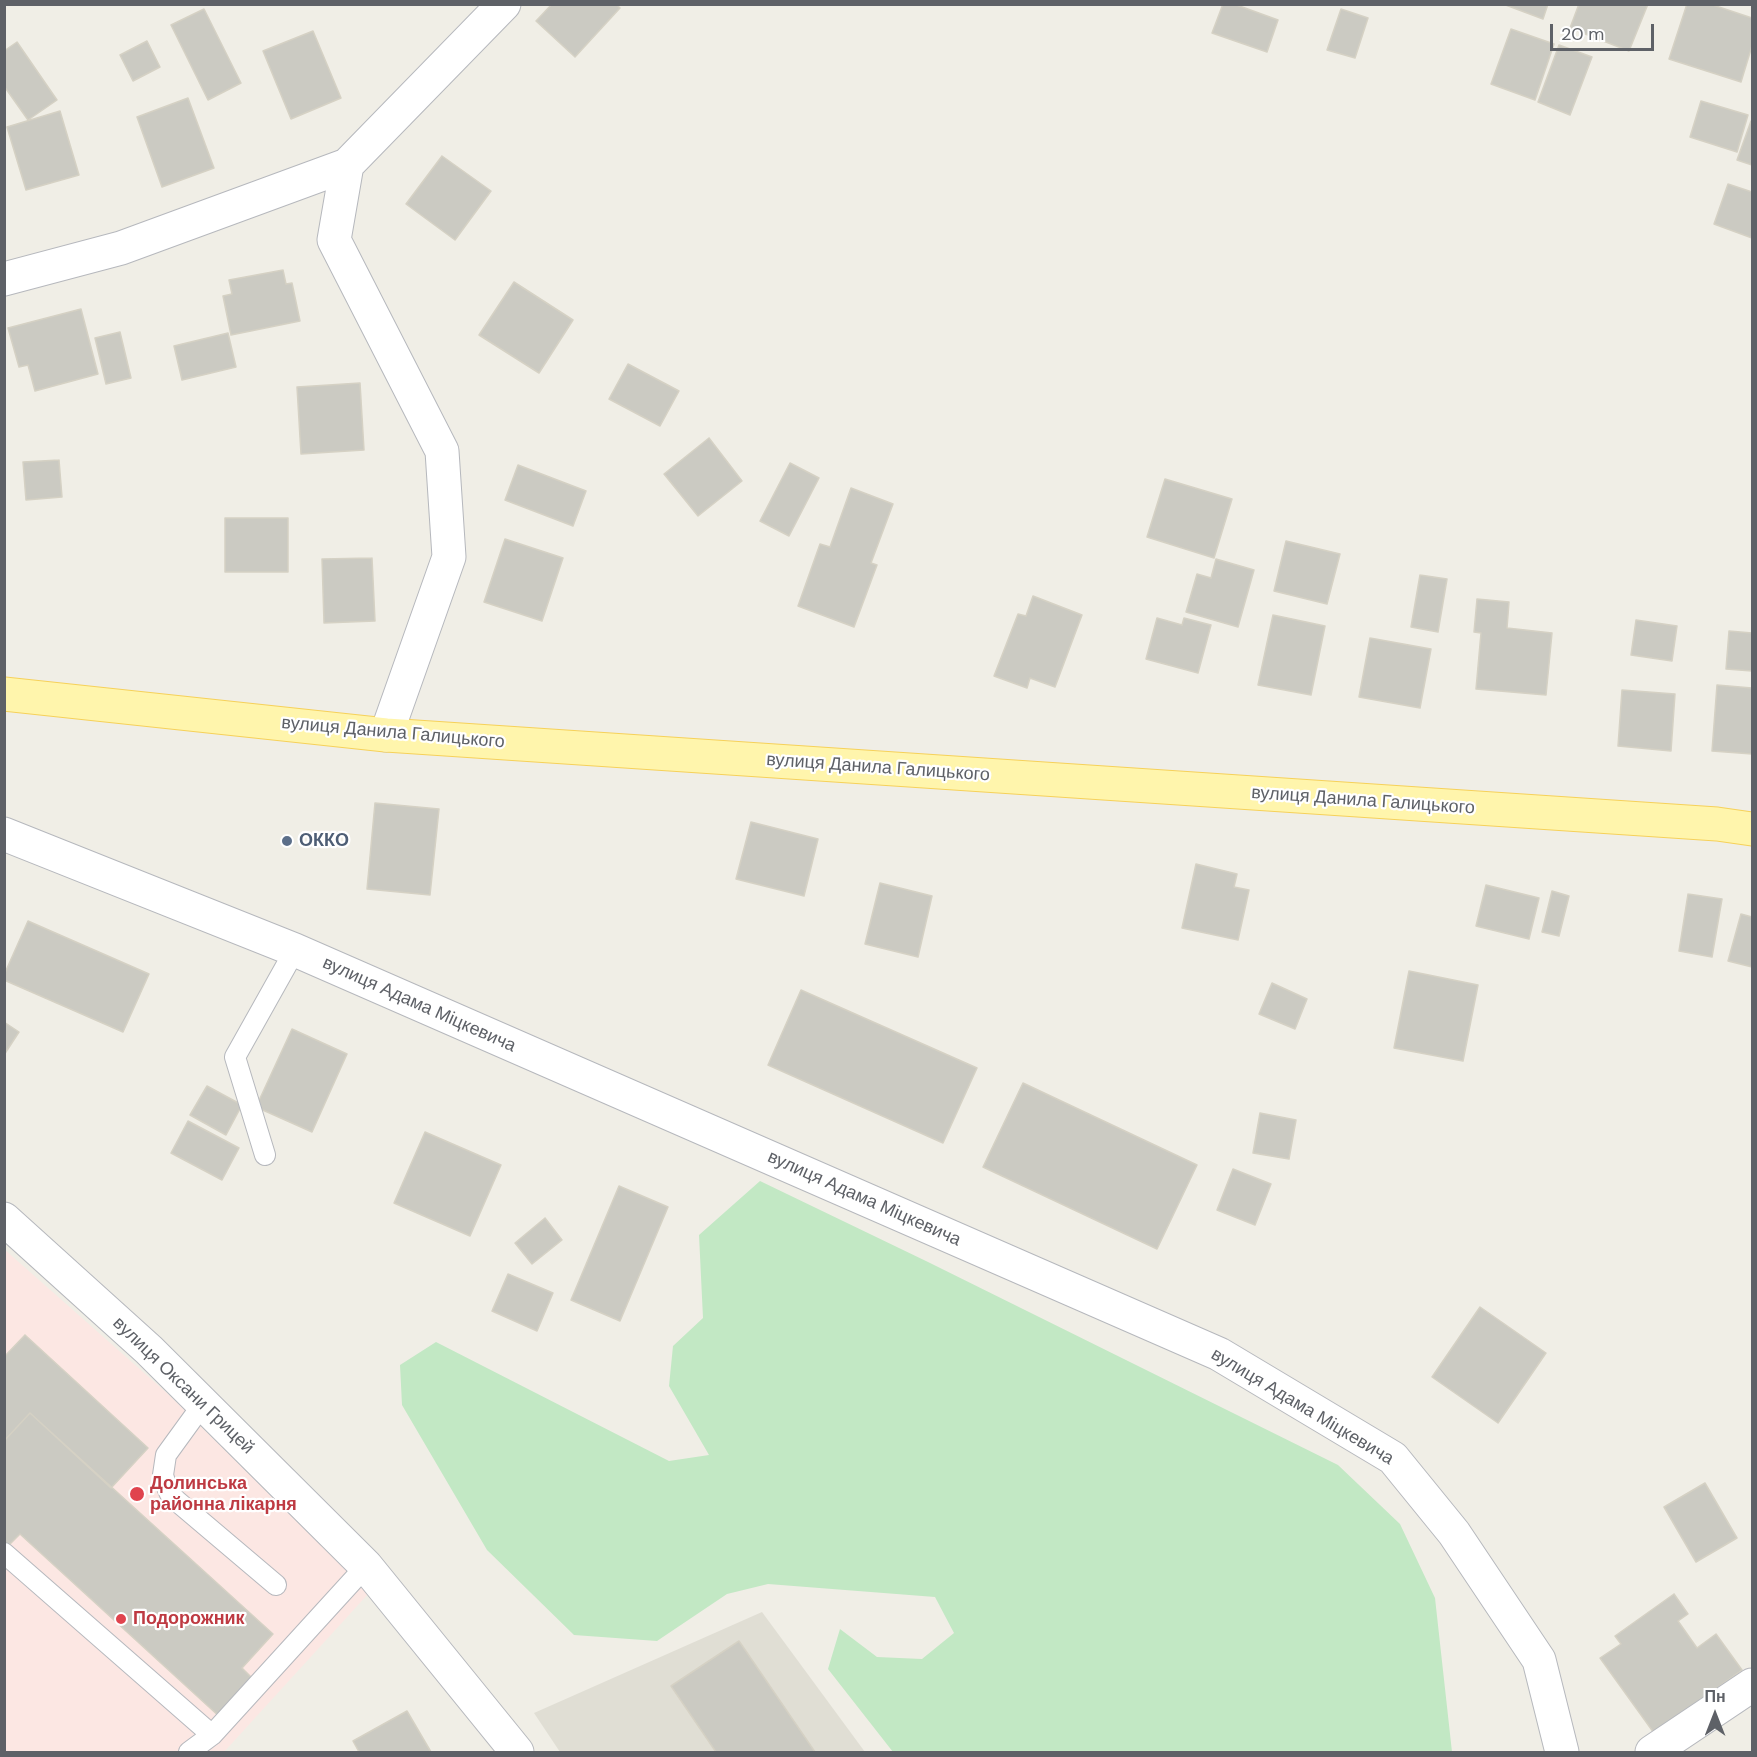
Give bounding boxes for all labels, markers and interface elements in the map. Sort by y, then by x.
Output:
scale bar [1553,12,1656,50]
text: 20 m [1561,22,1604,46]
street label: вулиця Данила Галицького [281,712,505,754]
street label: вулиця Данила Галицького [766,749,990,787]
street label: вулиця Данила Галицького [1251,782,1475,820]
place label: ОККО [299,830,349,852]
marker: ОККО [280,834,294,848]
street label: вулиця Адама Міцкевича [319,953,519,1057]
street label: вулиця Адама Міцкевича [764,1147,964,1251]
street label: вулиця Оксани Грицей [108,1313,258,1459]
street label: вулиця Адама Міцкевича [1207,1344,1397,1470]
place label: Долинська районна лікарня [150,1473,297,1516]
marker: Долинська районна лікарня [128,1485,146,1503]
place label: Подорожник [133,1608,245,1630]
marker: Подорожник [114,1612,128,1626]
north arrow [1685,1685,1745,1745]
text: Пн [1704,1686,1726,1707]

